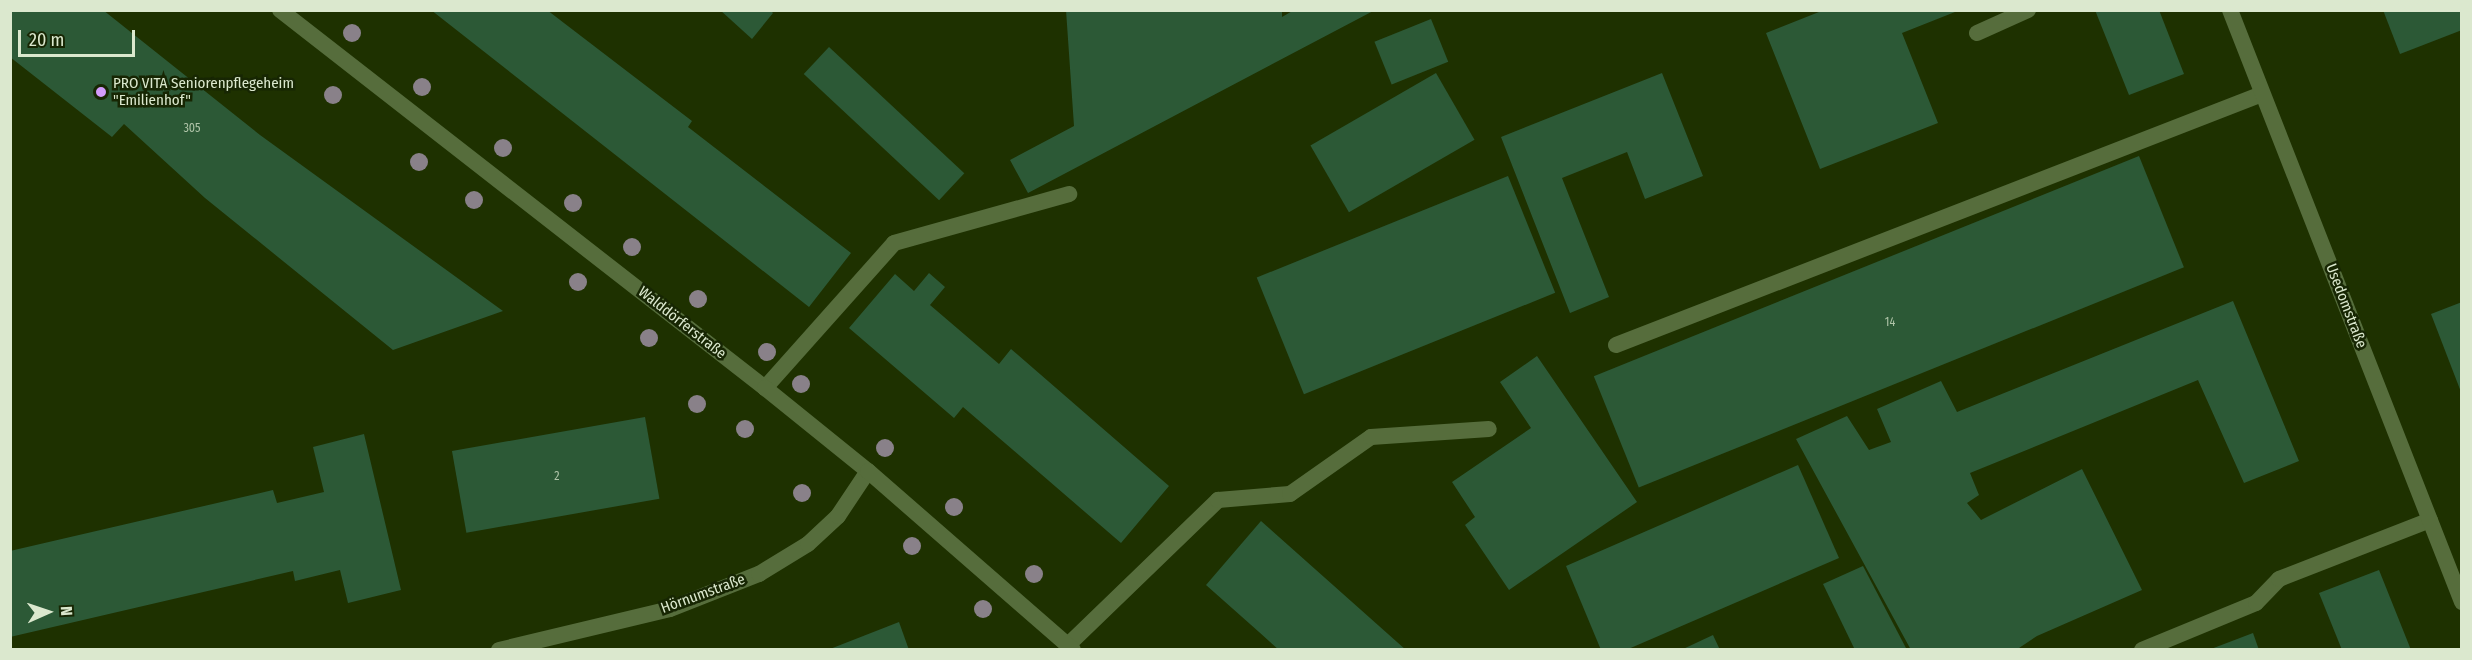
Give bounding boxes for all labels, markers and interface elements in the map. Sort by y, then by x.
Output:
scale bar [21,18,138,56]
text: 20 m [29,29,64,51]
place label: PRO VITA Seniorenpflegeheim "Emilienhof" [113,74,294,109]
marker: PRO VITA Seniorenpflegeheim "Emilienhof" [94,85,108,99]
house number: 305 [183,122,201,136]
street label: Usedomstraße [2322,261,2370,351]
street label: Walddörferstraße [634,283,730,363]
house number: 14 [1885,316,1895,330]
house number: 2 [554,470,560,484]
street label: Hörnumstraße [658,570,748,618]
north arrow [18,582,78,642]
text: N [57,606,76,616]

